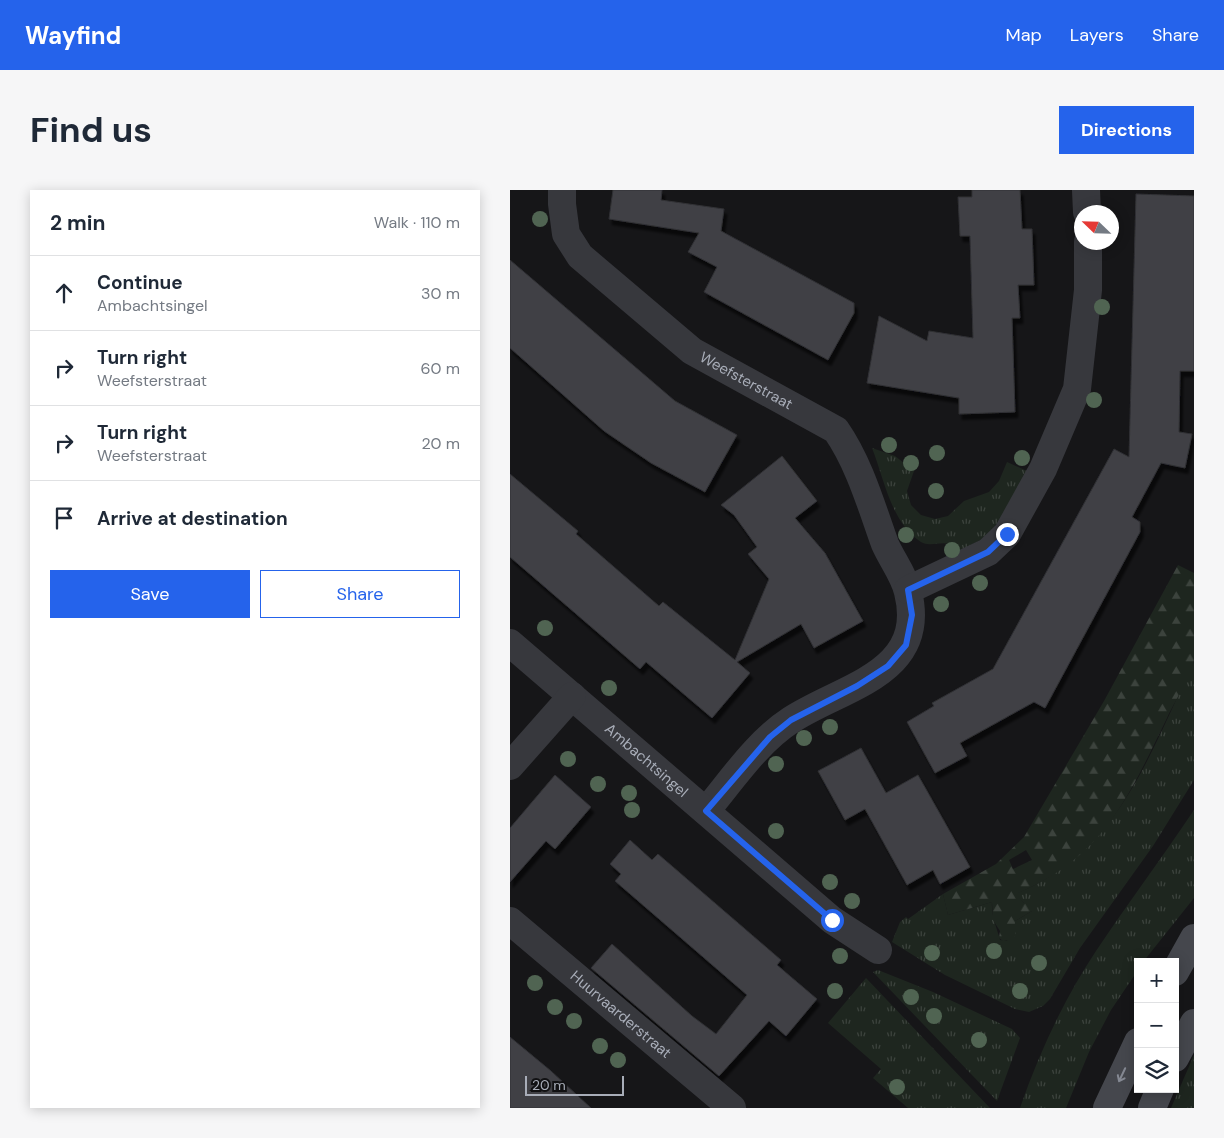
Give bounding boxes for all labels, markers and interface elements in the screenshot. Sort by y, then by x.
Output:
text: Wayfind [25,20,121,51]
text: Map [1006,23,1042,47]
text: Layers [1070,23,1124,47]
text: Share [1152,23,1199,47]
button: Directions [1059,106,1194,154]
text: Find us [30,107,152,153]
north arrow [1074,205,1119,250]
text: 2 min [50,209,106,237]
text: Walk · 110 m [374,212,460,233]
text: Continue [97,270,183,295]
icon: ahead [50,279,78,307]
text: 30 m [421,283,460,304]
text: Ambachtsingel [97,295,208,316]
text: Turn right [97,345,187,370]
street label: Weefsterstraat [696,347,796,414]
icon: right [50,354,78,382]
text: 60 m [420,358,460,379]
text: Weefsterstraat [97,370,207,391]
text: Turn right [97,420,187,445]
icon: right [50,429,78,457]
text: 20 m [421,433,460,454]
text: Weefsterstraat [97,445,207,466]
icon: arrive [50,504,78,532]
text: Arrive at destination [97,506,288,531]
route end [996,523,1019,546]
button: Save [50,570,250,618]
button: Share [260,570,460,618]
street label: Ambachtsingel [601,719,692,802]
route start [821,909,844,932]
map controls [1134,958,1179,1093]
button: + [1134,958,1179,1003]
street label: Huurvaarderstraat [566,966,676,1063]
button: − [1134,1003,1179,1048]
button: layers [1134,1048,1179,1093]
one-way arrow [1116,1067,1126,1082]
scale bar [525,1073,624,1096]
text: 20 m [532,1076,566,1094]

